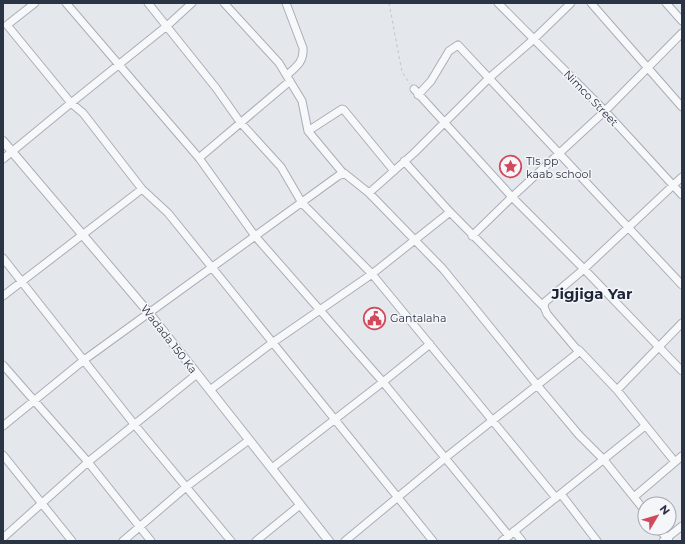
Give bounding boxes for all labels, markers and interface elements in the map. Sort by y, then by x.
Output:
street label: Nimco Street [561,67,622,129]
place icon: Tls pp kaab school [498,154,524,180]
place label: Tls pp kaab school [526,154,591,181]
district label: Jigjiga Yar [550,284,633,303]
street label: Wadada 150 Ka [138,302,200,376]
public building icon: Gantalaha [362,305,388,331]
place label: Gantalaha [390,311,447,325]
north arrow [637,496,677,536]
text: N [657,502,673,518]

